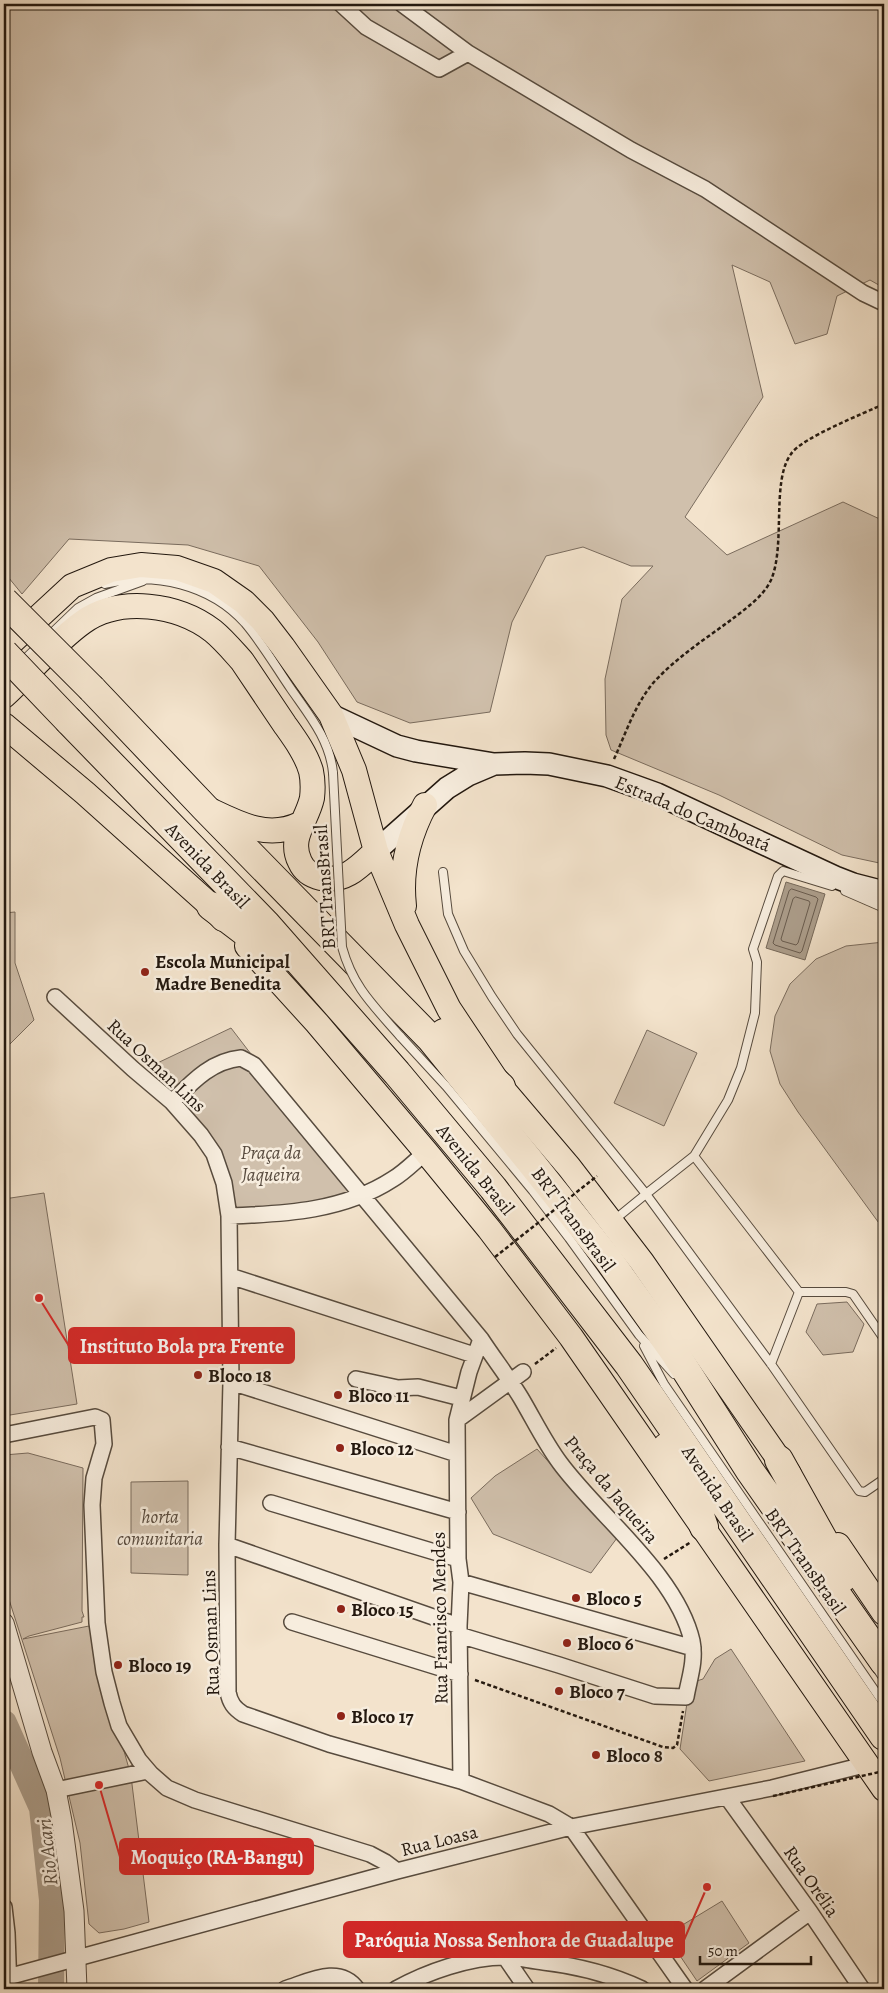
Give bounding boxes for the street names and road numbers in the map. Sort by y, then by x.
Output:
street label: Estrada do Camboatá [611,769,775,859]
street label: Avenida Brasil [159,816,255,915]
street label: BRT TransBrasil [308,823,342,950]
street label: Rua Osman Lins [101,1013,211,1118]
street label: Avenida Brasil [430,1118,520,1221]
street label: BRT TransBrasil [525,1162,621,1278]
street label: Praça da Jaqueira [558,1430,664,1549]
street label: Avenida Brasil [675,1440,759,1547]
street label: BRT TransBrasil [759,1503,852,1621]
street label: Rua Francisco Mendes [425,1531,455,1705]
street label: Rua Osman Lins [196,1569,226,1697]
street label: Rua Loasa [398,1819,481,1863]
street label: Rua Orélia [777,1841,845,1923]

